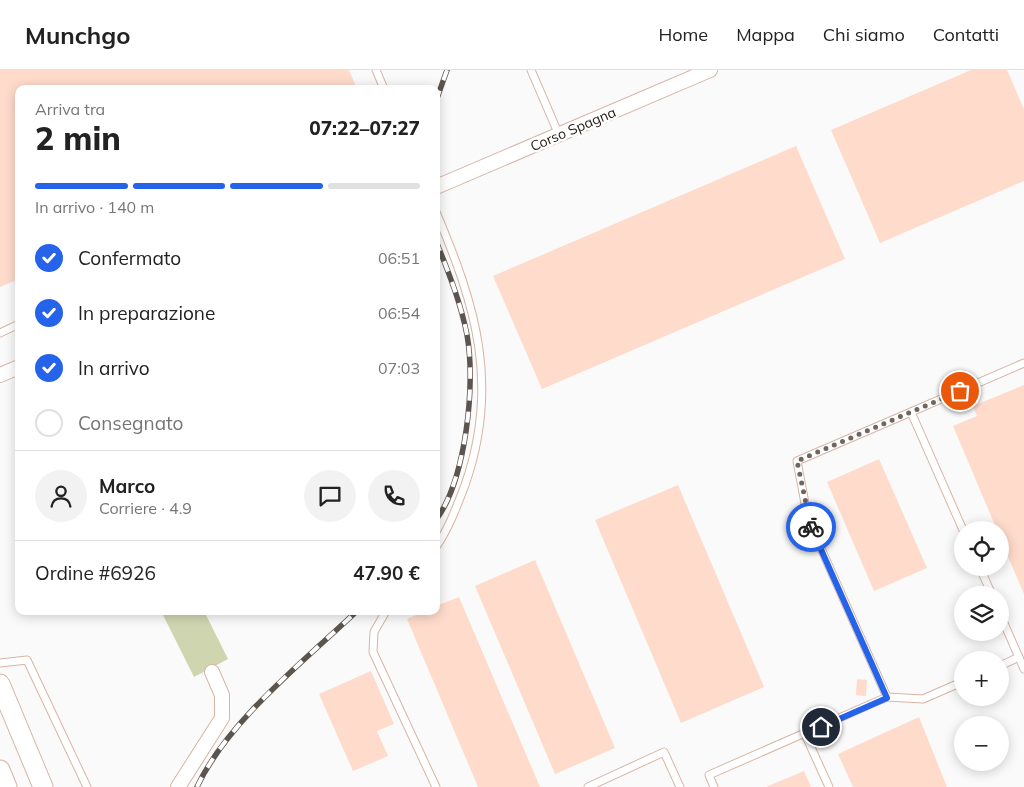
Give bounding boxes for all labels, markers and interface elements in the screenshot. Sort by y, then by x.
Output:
text: Munchgo [25,20,130,50]
text: Home [658,23,708,46]
text: Mappa [736,23,795,46]
text: Chi siamo [823,23,905,46]
text: Contatti [933,23,999,46]
text: Arriva tra [35,99,105,119]
street label: Corso Spagna [527,103,619,155]
text: 07:22–07:27 [309,116,420,140]
text: 2 min [35,118,121,158]
text: In arrivo · 140 m [35,197,154,217]
icon: check [35,244,63,272]
text: Confermato [78,246,181,270]
text: 06:51 [378,248,420,268]
icon: check [35,299,63,327]
text: In preparazione [78,301,215,325]
text: 06:54 [378,303,420,323]
icon: check [35,354,63,382]
text: In arrivo [78,356,150,380]
text: 07:03 [378,358,420,378]
pin [939,370,981,412]
icon: bag [946,377,974,405]
text: Consegnato [78,411,183,435]
button: person [35,470,87,522]
button: chat [304,470,356,522]
button: phone [368,470,420,522]
text: Marco [99,474,155,498]
text: Corriere · 4.9 [99,498,192,518]
courier [786,502,836,552]
icon: bike [797,513,825,541]
map controls [954,521,1009,771]
button: locate [954,521,1009,576]
text: Ordine #6926 [35,561,156,585]
text: 47.90 € [353,561,420,585]
button: layers [954,586,1009,641]
button: + [954,651,1009,706]
pin [800,706,842,748]
icon: home [807,713,835,741]
button: − [954,716,1009,771]

